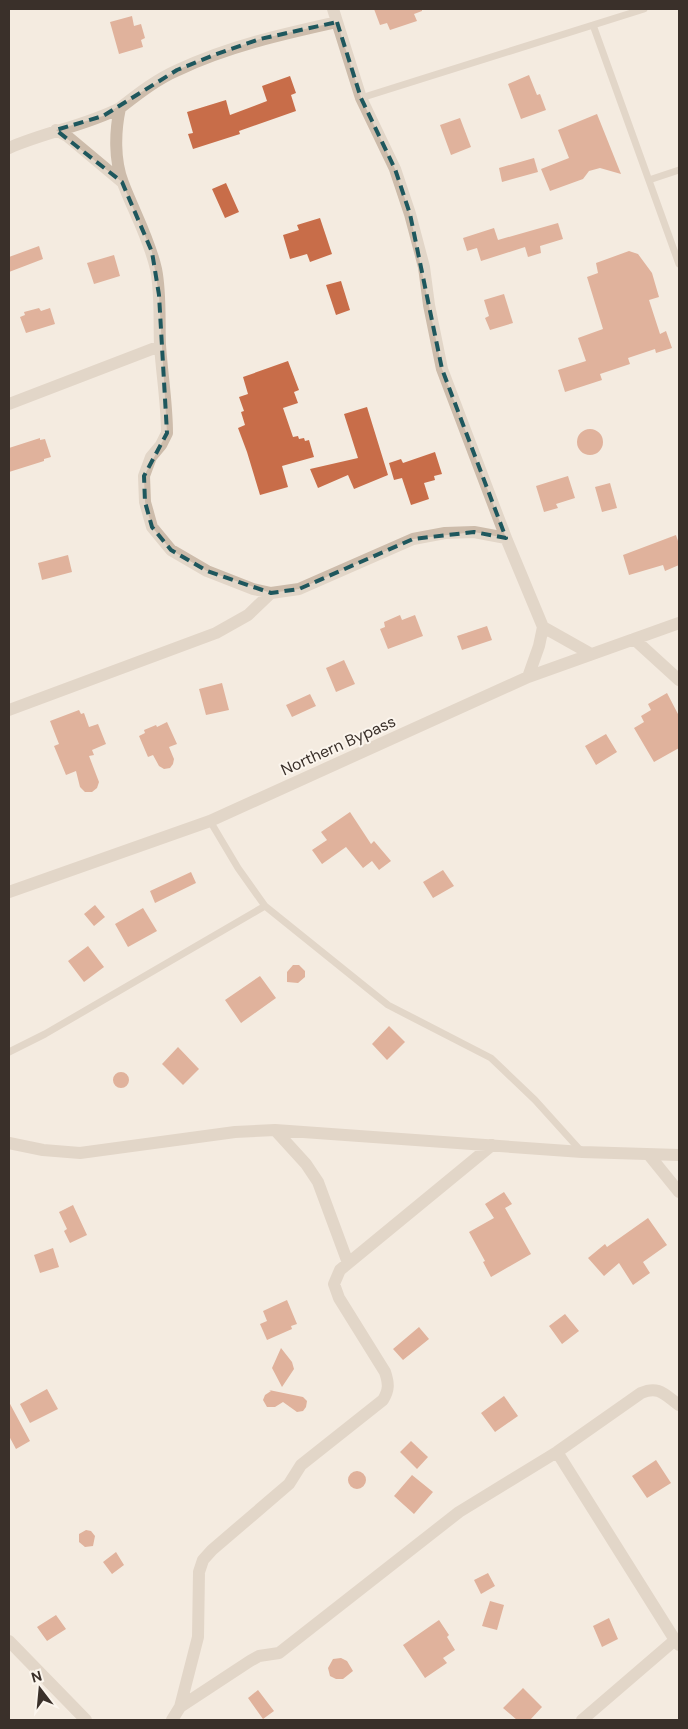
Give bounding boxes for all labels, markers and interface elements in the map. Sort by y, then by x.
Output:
street label: Northern Bypass [277,711,399,780]
north arrow [15,1664,65,1714]
text: N [29,1666,44,1687]

